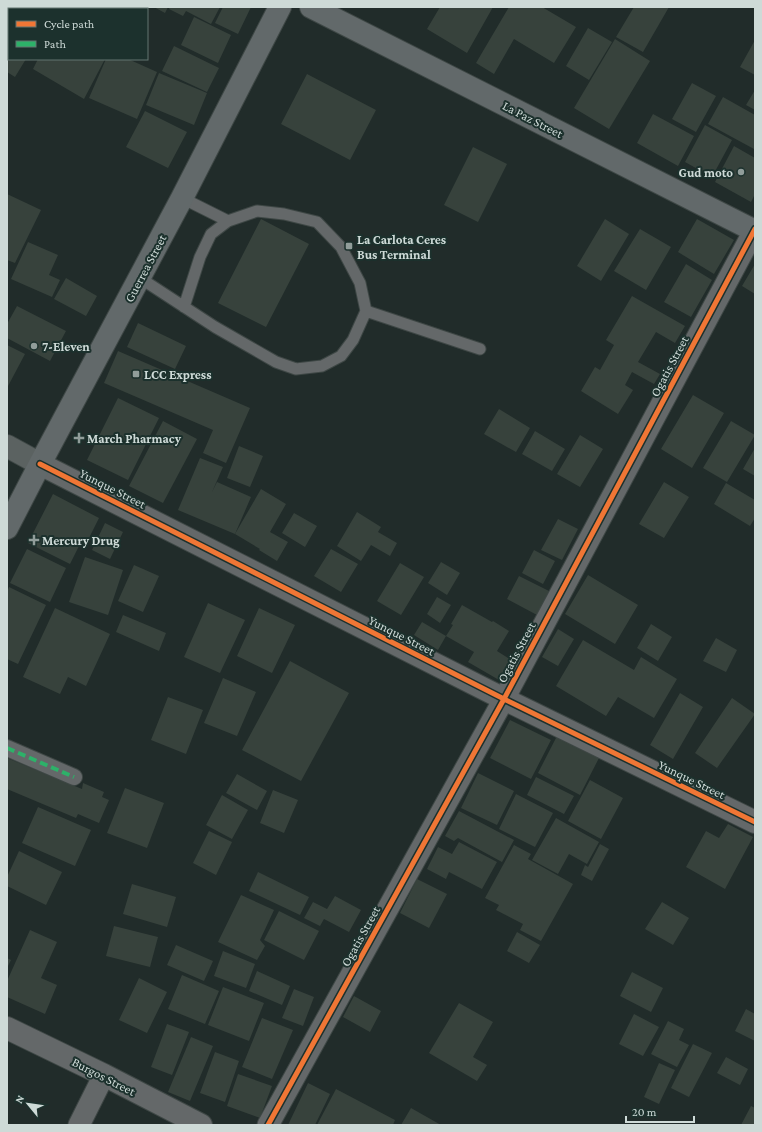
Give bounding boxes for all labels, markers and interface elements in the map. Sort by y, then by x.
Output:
legend [8,8,148,60]
text: Cycle path [44,17,95,31]
text: Path [44,37,66,51]
street label: La Paz Street [500,98,566,141]
place label: Gud moto [679,165,733,180]
marker: Gud moto [736,167,746,177]
street label: Guerrea Street [121,231,170,305]
place label: La Carlota Ceres Bus Terminal [357,232,446,262]
marker: La Carlota Ceres Bus Terminal [344,241,354,251]
street label: Ogatis Street [647,333,692,399]
place label: 7-Eleven [42,339,90,354]
marker: 7-Eleven [29,341,39,351]
place label: LCC Express [144,367,211,382]
marker: LCC Express [131,369,141,379]
place label: March Pharmacy [87,431,182,446]
marker: March Pharmacy [74,433,84,443]
street label: Yunque Street [77,465,149,512]
place label: Mercury Drug [42,533,120,548]
marker: Mercury Drug [29,535,39,545]
street label: Yunque Street [366,612,438,659]
street label: Ogatis Street [494,619,539,685]
street label: Yunque Street [656,757,728,802]
street label: Ogatis Street [338,903,383,969]
street label: Burgos Street [70,1054,139,1099]
north arrow [8,1084,48,1124]
text: N [12,1093,27,1105]
scale bar [626,1098,694,1124]
text: 20 m [632,1105,657,1119]

